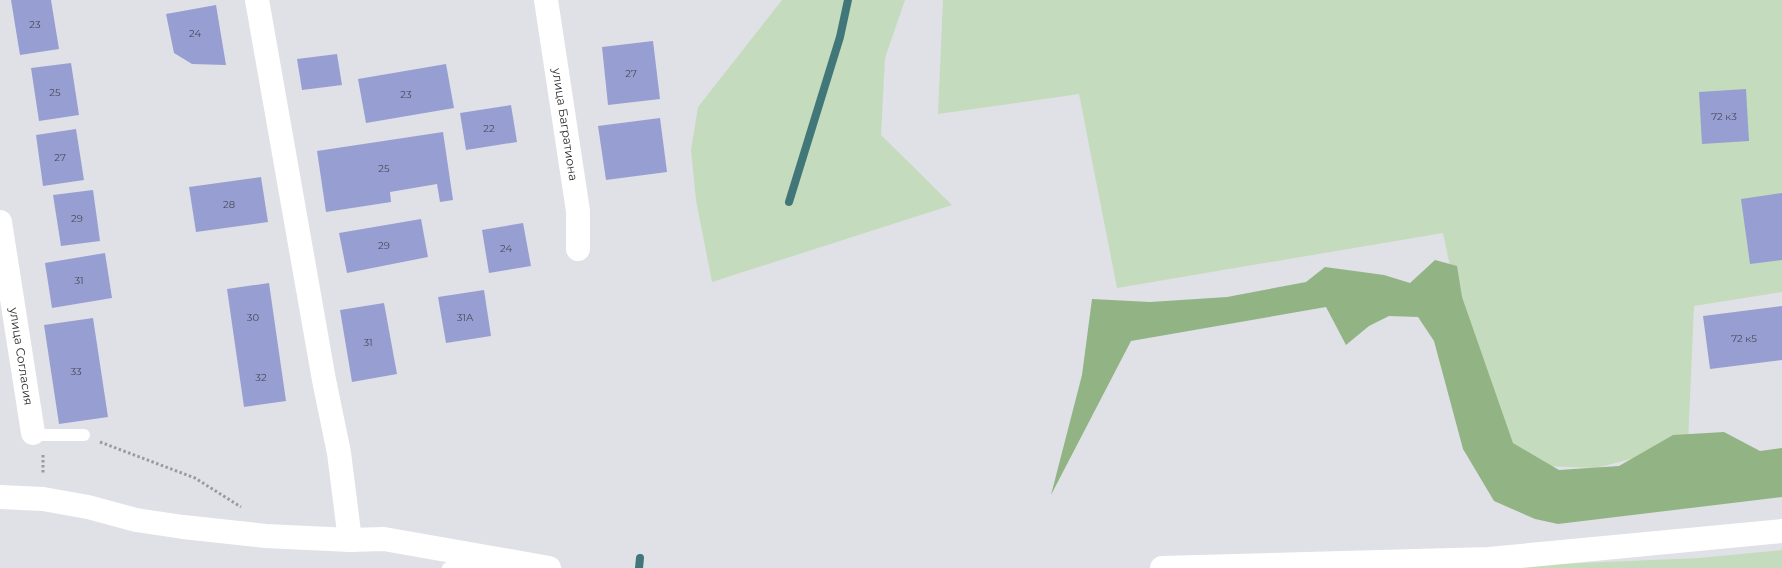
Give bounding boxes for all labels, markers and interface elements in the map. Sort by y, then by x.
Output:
house number: 23 [29,18,41,31]
house number: 24 [189,27,201,40]
street label: улица Багратиона [549,66,581,182]
house number: 27 [625,67,637,80]
house number: 25 [49,86,61,99]
house number: 23 [400,88,412,101]
house number: 72 к3 [1711,110,1737,123]
house number: 22 [483,122,495,135]
house number: 27 [54,151,66,164]
house number: 25 [378,162,390,175]
house number: 28 [223,198,235,211]
house number: 29 [71,212,83,225]
house number: 29 [378,239,390,252]
house number: 24 [500,242,512,255]
house number: 31 [74,274,84,287]
street label: улица Согласия [6,305,37,406]
house number: 30 [247,311,260,324]
house number: 31А [457,311,474,324]
house number: 72 к5 [1731,332,1757,345]
house number: 31 [363,336,373,349]
house number: 33 [70,365,82,378]
house number: 32 [255,371,267,384]

